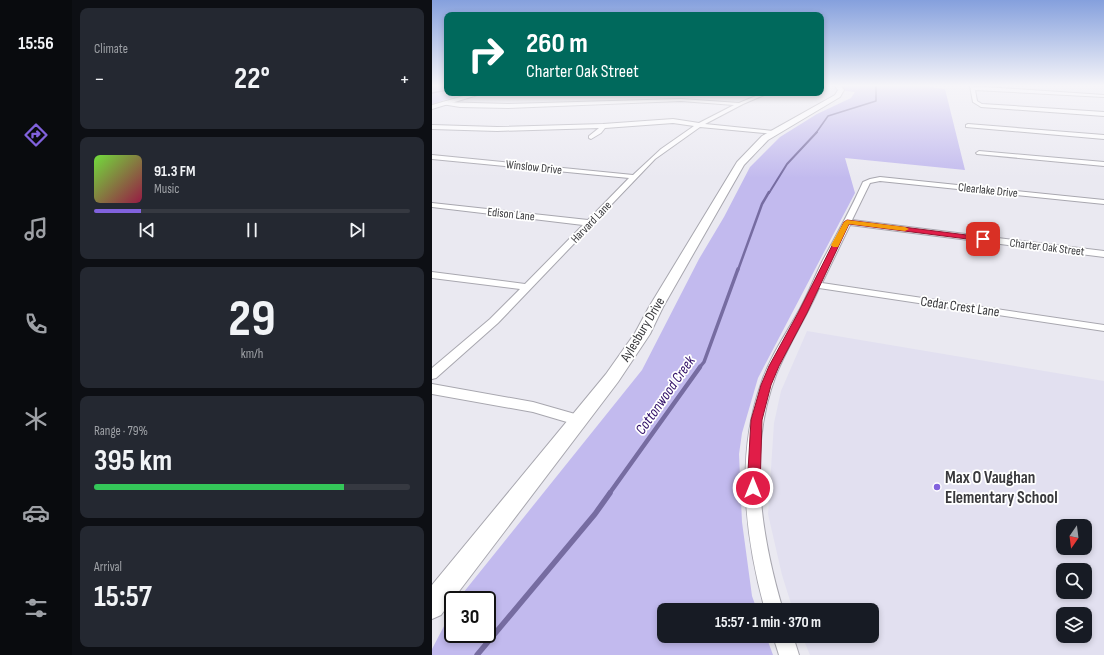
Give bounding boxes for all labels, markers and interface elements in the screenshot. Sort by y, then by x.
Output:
text: 260 m [526,27,588,60]
icon: right [460,28,512,80]
text: 15:56 [18,33,54,54]
text: Climate [94,41,128,57]
text: 22° [234,61,270,97]
text: Charter Oak Street [526,61,639,82]
text: − [94,66,105,93]
text: + [399,66,410,93]
icon: directions [22,121,50,149]
street label: Winslow Drive [505,157,563,178]
text: 91.3 FM [154,162,196,181]
street label: Clearlake Drive [957,180,1019,201]
text: Music [154,181,179,197]
street label: Harvard Lane [568,198,615,246]
street label: Edison Lane [487,205,536,224]
icon: music [22,215,50,243]
icon: previous [136,219,158,241]
icon: pause [241,219,263,241]
icon: next [346,219,368,241]
pin [966,222,1000,256]
icon: arrive [972,228,994,250]
street label: Charter Oak Street [1009,235,1085,260]
text: 29 [228,288,276,351]
street label: Cedar Crest Lane [919,293,1001,320]
street label: Aylesbury Drive [616,294,668,366]
icon: phone [22,310,50,338]
text: km/h [241,346,263,362]
water label: Cottonwood Creek [631,352,700,438]
icon: climate [22,405,50,433]
text: Range · 79% [94,423,148,439]
text: 395 km [94,443,172,479]
position arrow [732,467,774,509]
place label: Max O Vaughan Elementary School [945,468,1058,508]
marker: Max O Vaughan Elementary School [932,482,942,492]
icon: car [22,499,50,527]
north arrow [1056,519,1092,555]
map controls [1056,519,1092,643]
text: Arrival [94,559,122,575]
button: search [1056,563,1092,599]
text: 15:57 [94,579,152,615]
speed limit sign: 30 [444,591,496,643]
icon: filters [22,594,50,622]
button: layers [1056,607,1092,643]
text: 15:57 · 1 min · 370 m [715,613,821,632]

